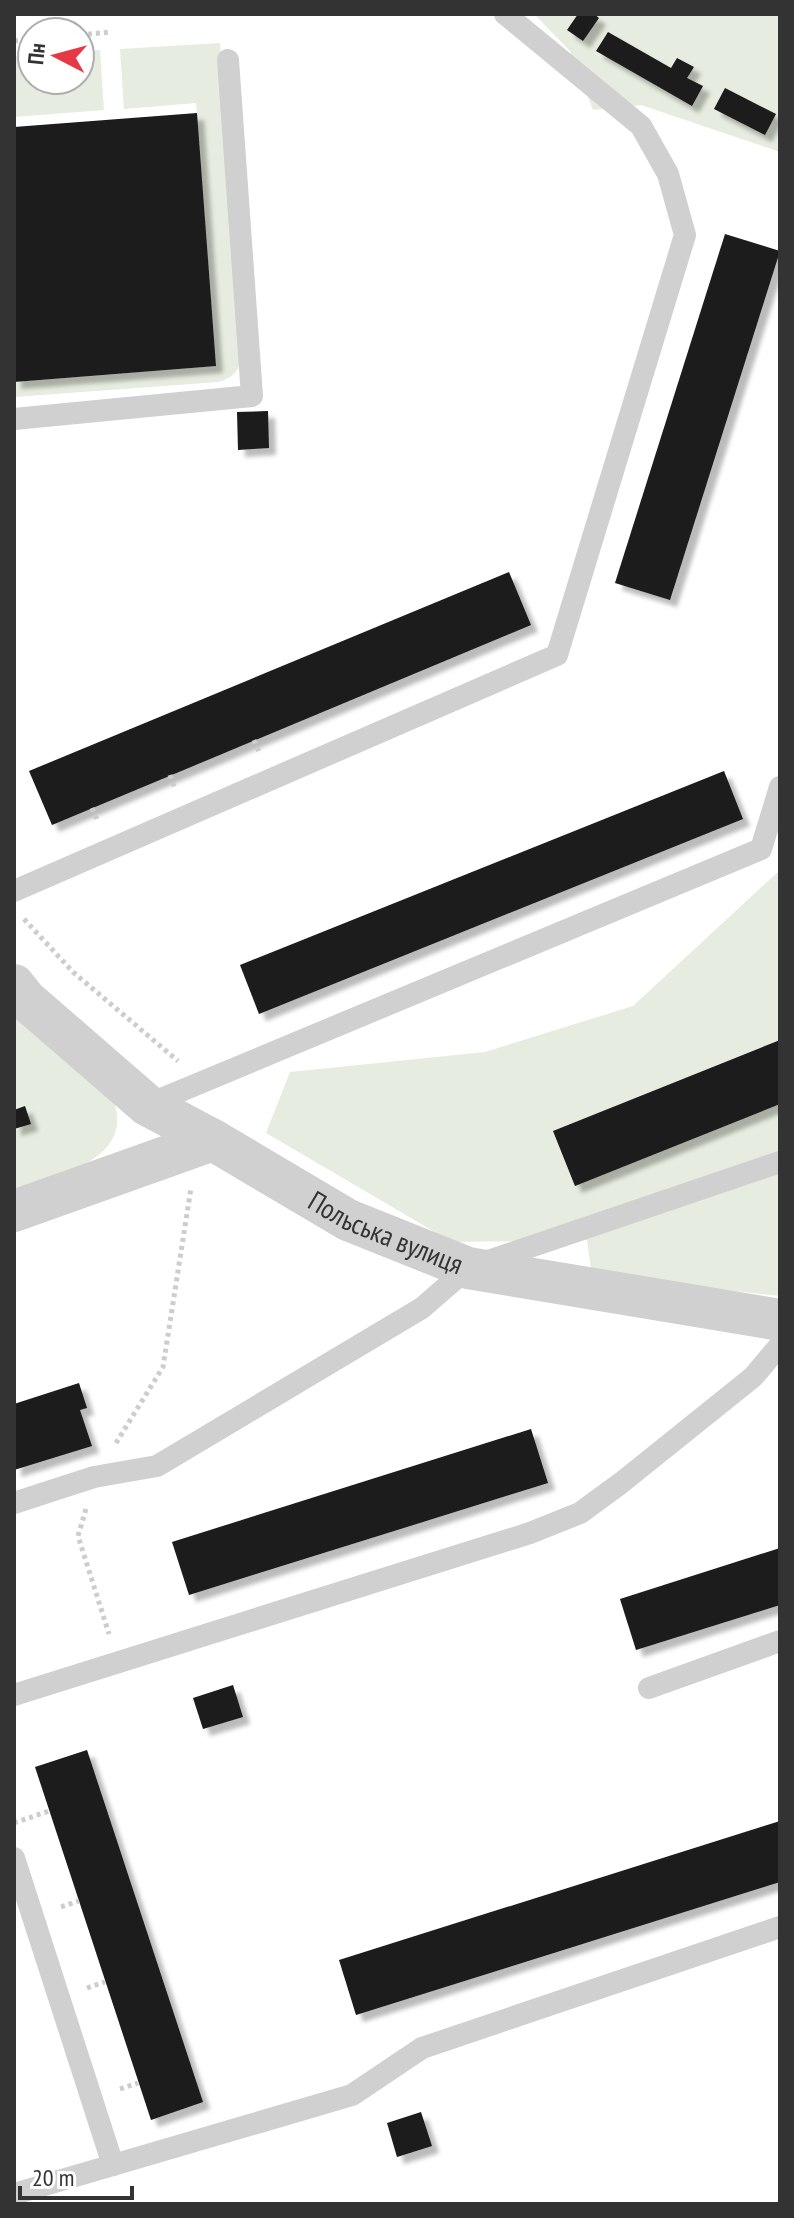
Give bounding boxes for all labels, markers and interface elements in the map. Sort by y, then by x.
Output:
north arrow [16,16,96,96]
text: Пн [21,42,51,66]
street label: Польська вулиця [302,1182,469,1282]
scale bar [20,2150,132,2200]
text: 20 m [32,2162,74,2193]

